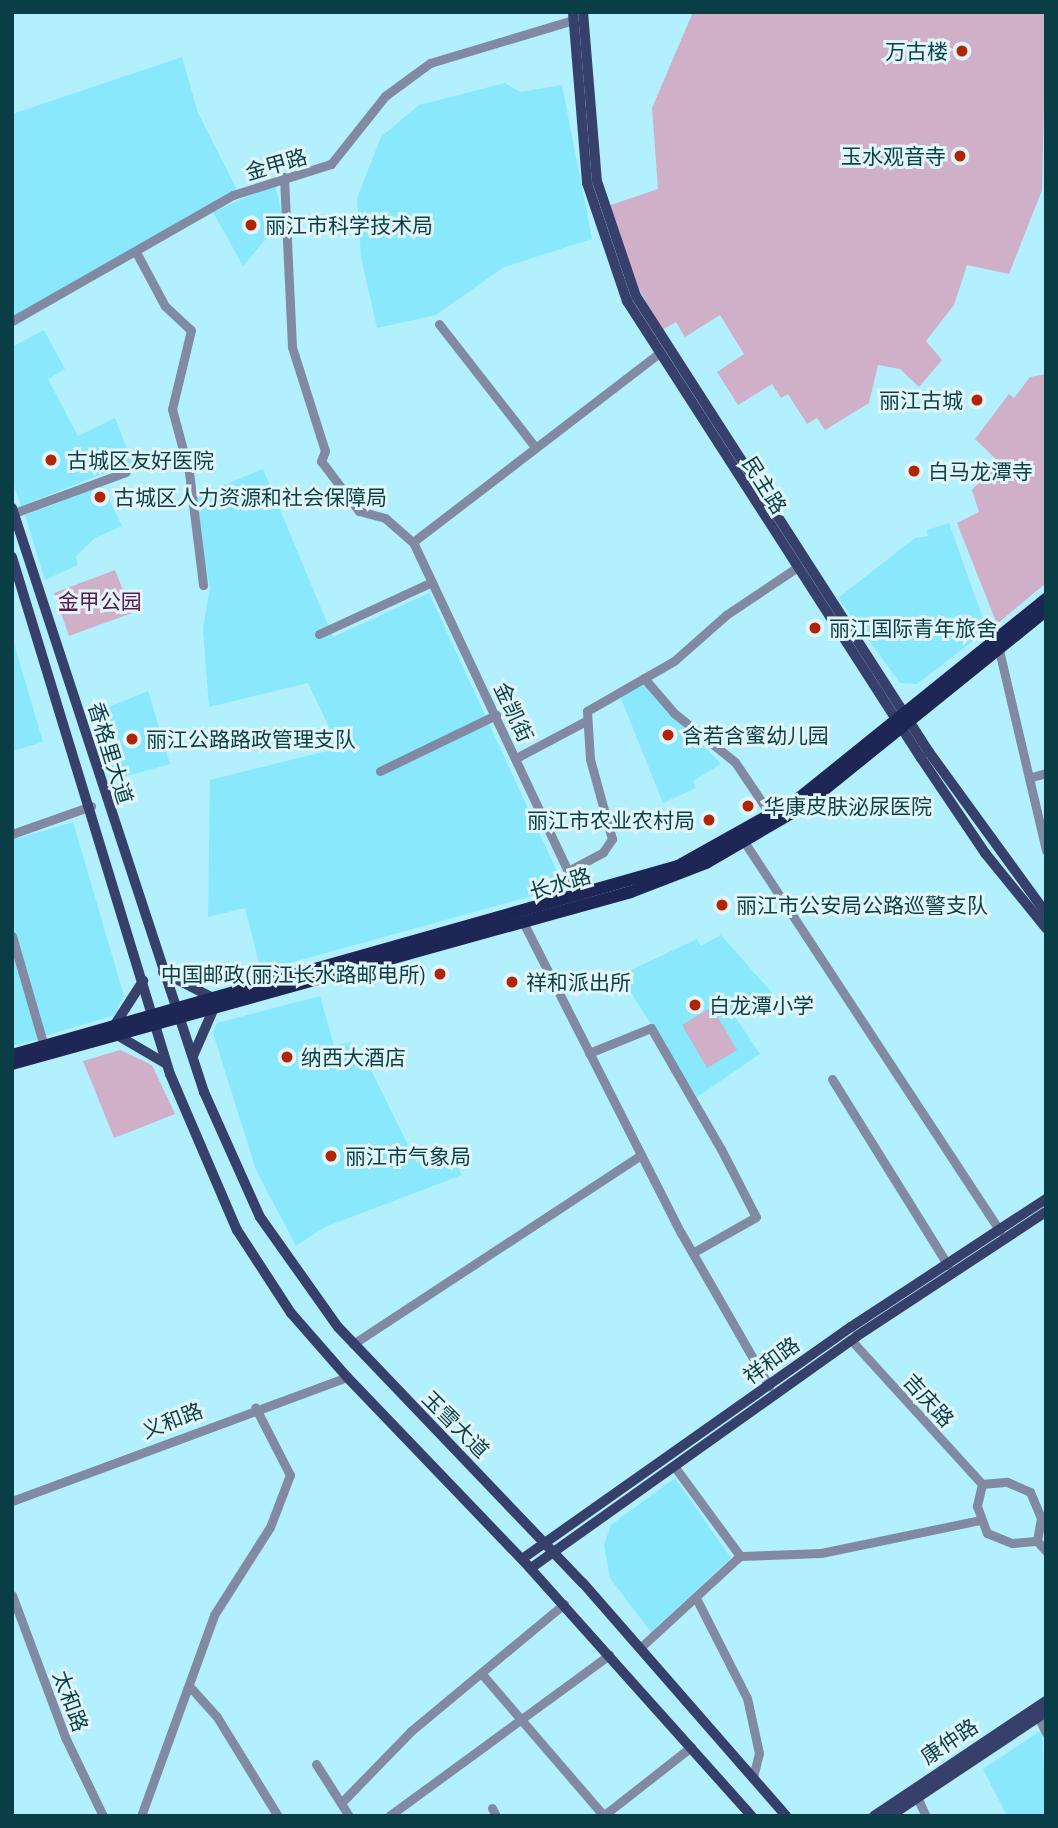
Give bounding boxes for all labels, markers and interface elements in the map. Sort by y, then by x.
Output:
place label: 万古楼 [885,38,948,64]
marker: 万古楼 [954,43,970,59]
street label: 金甲路 [242,143,310,185]
place label: 玉水观音寺 [841,143,946,169]
marker: 玉水观音寺 [952,148,968,164]
place label: 丽江市科学技术局 [265,212,433,238]
marker: 丽江市科学技术局 [243,217,259,233]
place label: 丽江古城 [879,387,963,413]
marker: 丽江古城 [969,392,985,408]
place label: 古城区友好医院 [67,447,214,473]
marker: 古城区友好医院 [41,450,61,470]
street label: 民主路 [738,452,792,518]
place label: 白马龙潭寺 [928,458,1033,484]
marker: 白马龙潭寺 [906,463,922,479]
place label: 古城区人力资源和社会保障局 [114,484,387,510]
marker: 古城区人力资源和社会保障局 [92,489,108,505]
park label: 金甲公园 [58,588,142,614]
place label: 丽江国际青年旅舍 [829,615,997,641]
marker: 丽江国际青年旅舍 [807,620,823,636]
street label: 金凯街 [489,678,539,746]
street label: 香格里大道 [84,699,138,807]
place label: 含若含蜜幼儿园 [682,722,829,748]
place label: 丽江公路路政管理支队 [146,726,356,752]
marker: 含若含蜜幼儿园 [660,727,676,743]
marker: 丽江公路路政管理支队 [124,731,140,747]
place label: 华康皮肤泌尿医院 [764,793,932,819]
marker: 华康皮肤泌尿医院 [738,796,758,816]
place label: 丽江市农业农村局 [527,807,695,833]
marker: 丽江市农业农村局 [701,812,717,828]
street label: 长水路 [526,862,594,904]
place label: 丽江市公安局公路巡警支队 [736,892,988,918]
marker: 丽江市公安局公路巡警支队 [714,897,730,913]
place label: 中国邮政(丽江长水路邮电所) [161,961,426,987]
marker: 中国邮政(丽江长水路邮电所) [432,966,448,982]
place label: 祥和派出所 [526,969,631,995]
marker: 祥和派出所 [504,974,520,990]
place label: 白龙潭小学 [709,992,814,1018]
marker: 白龙潭小学 [687,997,703,1013]
place label: 纳西大酒店 [301,1044,406,1070]
marker: 纳西大酒店 [279,1049,295,1065]
place label: 丽江市气象局 [345,1143,471,1169]
marker: 丽江市气象局 [323,1148,339,1164]
street label: 祥和路 [738,1331,804,1389]
street label: 吉庆路 [899,1368,959,1432]
street label: 玉雪大道 [417,1385,495,1463]
street label: 义和路 [138,1397,206,1443]
street label: 太和路 [48,1667,94,1735]
street label: 康仲路 [916,1713,982,1769]

